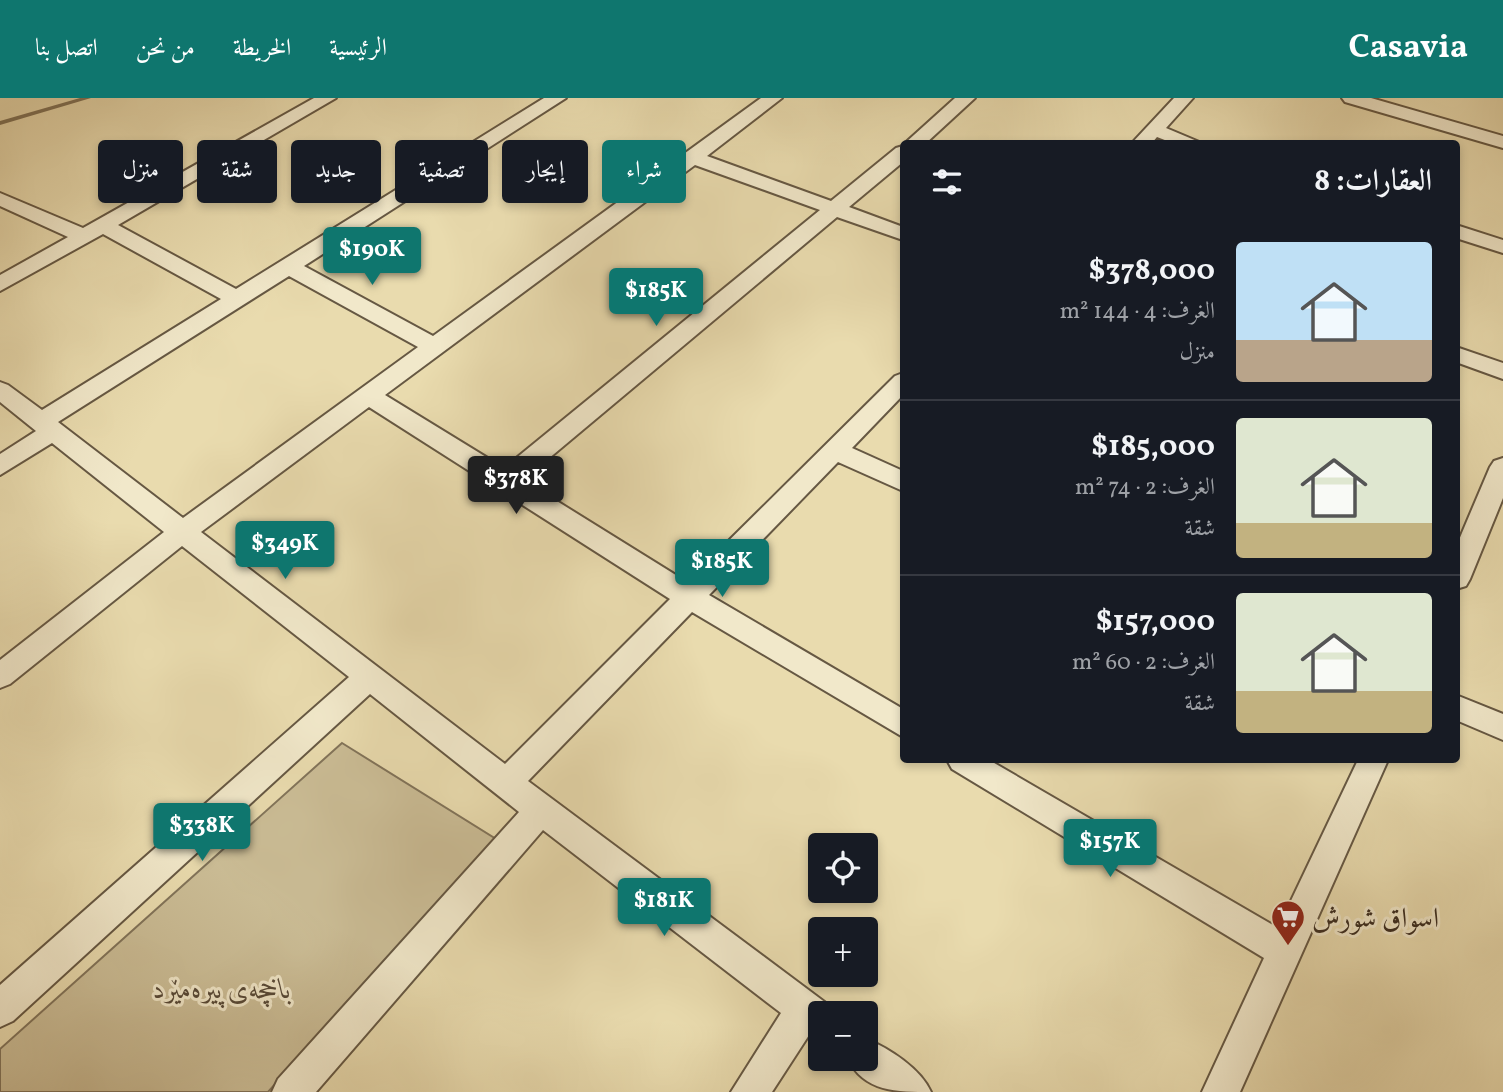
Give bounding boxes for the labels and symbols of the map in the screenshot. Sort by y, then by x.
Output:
pin: $190K [323,228,421,287]
pin: $185K [607,268,705,328]
pin: $378K [467,456,565,516]
pin: $349K [236,522,334,581]
pin: $185K [673,540,771,599]
pin: $338K [153,804,251,863]
pin: $157K [1061,820,1159,879]
pin: $181K [615,878,713,938]
supermarket icon: اسواق شورش [1269,898,1307,947]
place label: اسواق شورش [1312,900,1439,939]
park label: باخچەی پیرەمێرد [153,971,291,1010]

